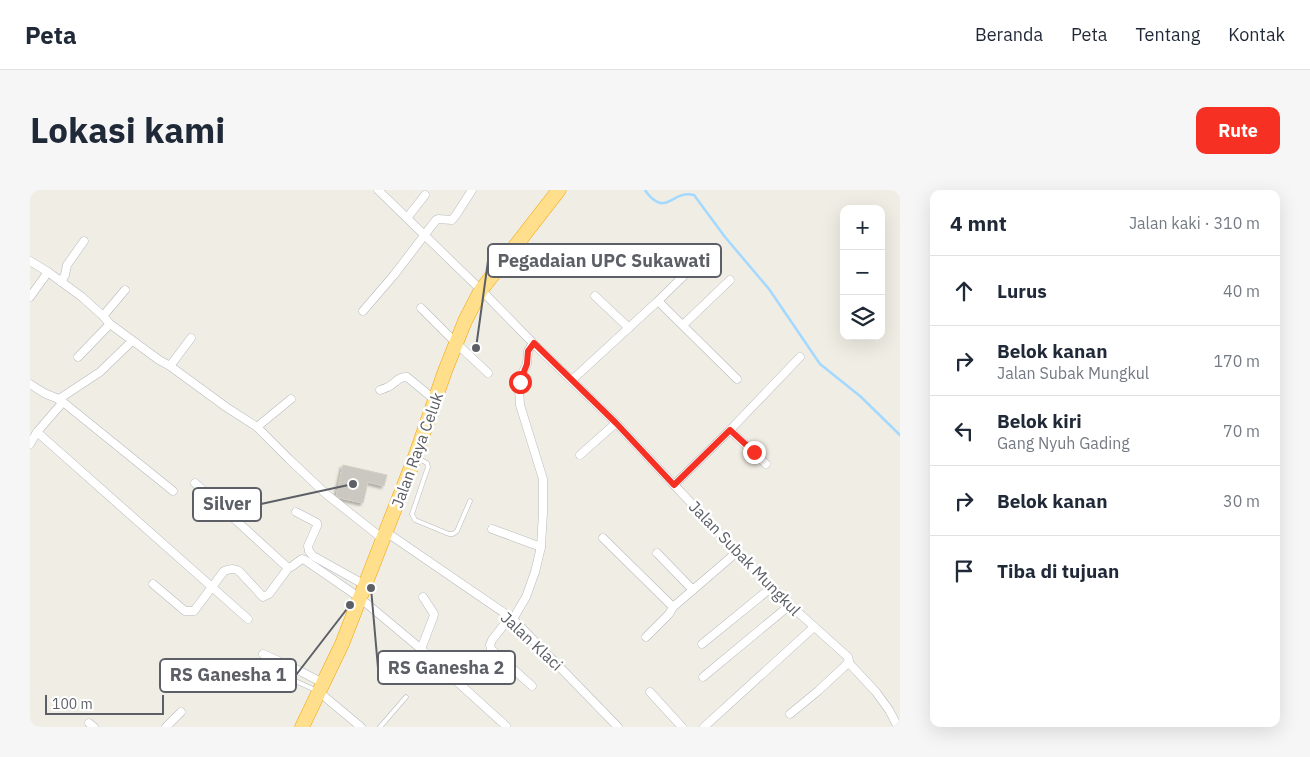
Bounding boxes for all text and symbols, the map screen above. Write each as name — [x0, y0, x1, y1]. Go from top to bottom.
text: Peta — [25, 19, 77, 51]
text: Beranda — [975, 23, 1043, 46]
text: Peta — [1071, 23, 1107, 46]
text: Tentang — [1135, 23, 1200, 46]
text: Kontak — [1228, 23, 1285, 46]
text: Lokasi kami — [30, 107, 225, 153]
button: Rute — [1196, 107, 1280, 154]
map controls — [840, 205, 885, 340]
button: + — [840, 205, 885, 250]
text: 4 mnt — [950, 209, 1007, 237]
text: Jalan kaki · 310 m — [1129, 213, 1260, 233]
callout: Pegadaian UPC Sukawati — [488, 244, 721, 277]
text: Pegadaian UPC Sukawati — [497, 249, 711, 272]
button: − — [840, 250, 885, 295]
icon: ahead — [950, 277, 978, 305]
text: Lurus — [997, 279, 1047, 303]
text: 40 m — [1223, 281, 1260, 301]
button: layers — [840, 295, 885, 340]
text: Belok kanan — [997, 339, 1108, 363]
icon: right — [950, 347, 978, 375]
text: 170 m — [1213, 351, 1260, 371]
text: Jalan Subak Mungkul — [997, 363, 1149, 383]
route start — [509, 371, 532, 394]
street label: Jalan Raya Celuk — [387, 389, 447, 511]
text: Belok kiri — [997, 409, 1082, 433]
icon: left — [950, 417, 978, 445]
text: 70 m — [1223, 421, 1260, 441]
text: Gang Nyuh Gading — [997, 433, 1130, 453]
route end — [743, 441, 766, 464]
icon: right — [950, 487, 978, 515]
callout: Silver — [193, 488, 261, 521]
text: Belok kanan — [997, 489, 1108, 513]
text: 30 m — [1223, 491, 1260, 511]
text: Silver — [203, 492, 251, 515]
street label: Jalan Subak Mungkul — [685, 496, 805, 620]
icon: arrive — [950, 557, 978, 585]
text: Tiba di tujuan — [997, 559, 1119, 583]
street label: Jalan Klaci — [497, 607, 567, 675]
callout: RS Ganesha 2 — [378, 651, 515, 684]
text: RS Ganesha 2 — [388, 656, 504, 679]
callout: RS Ganesha 1 — [160, 659, 296, 692]
text: RS Ganesha 1 — [170, 663, 287, 686]
scale bar — [45, 692, 164, 715]
text: 100 m — [52, 695, 93, 713]

